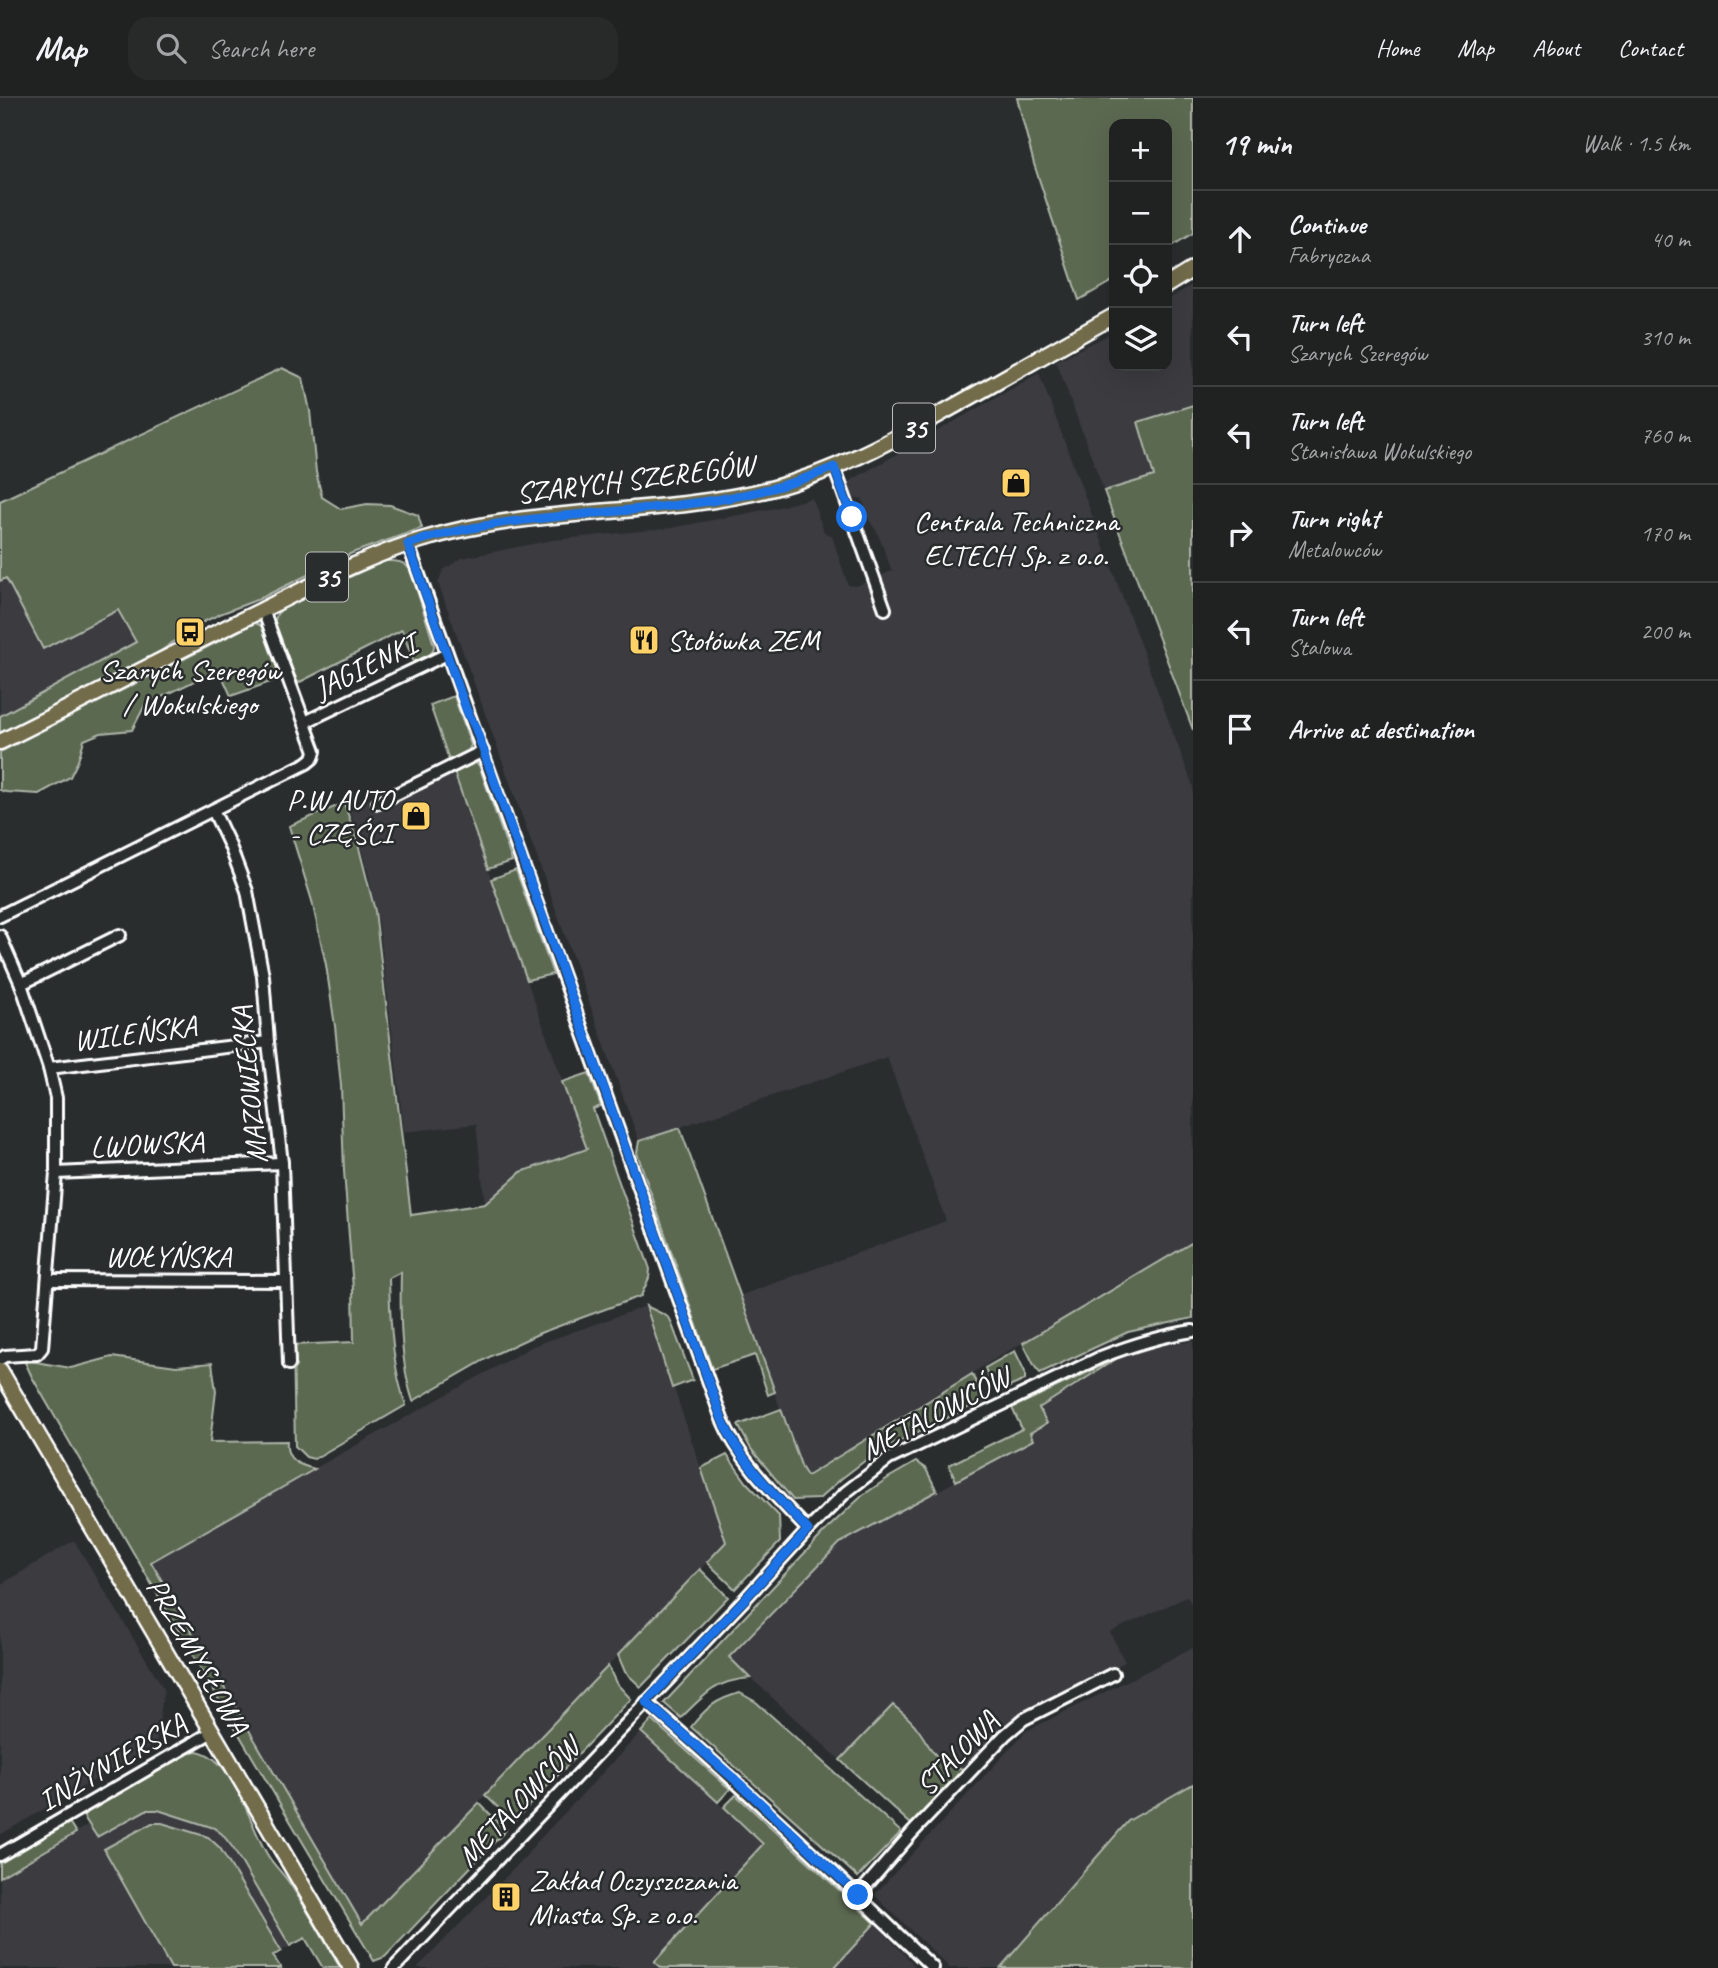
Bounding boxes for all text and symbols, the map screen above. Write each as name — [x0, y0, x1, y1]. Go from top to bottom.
search box — [128, 17, 618, 80]
text: Map — [35, 27, 86, 69]
icon: search — [152, 29, 190, 67]
text: Search here — [208, 32, 314, 65]
text: Home — [1376, 33, 1419, 63]
text: Map — [1457, 33, 1494, 63]
text: About — [1532, 33, 1580, 63]
text: Contact — [1618, 33, 1683, 63]
map controls — [1109, 119, 1172, 371]
button: + — [1109, 119, 1172, 182]
text: 19 min — [1221, 125, 1292, 163]
text: Walk · 1.5 km — [1582, 129, 1690, 158]
button: − — [1109, 182, 1172, 245]
text: Continue — [1288, 208, 1366, 241]
icon: ahead — [1221, 220, 1259, 258]
text: 40 m — [1651, 225, 1690, 254]
text: Fabryczna — [1288, 241, 1370, 270]
button: locate — [1109, 245, 1172, 308]
text: Turn left — [1288, 306, 1363, 339]
button: layers — [1109, 308, 1172, 371]
icon: left — [1221, 318, 1259, 356]
text: 310 m — [1641, 323, 1690, 352]
text: Szarych Szeregów — [1288, 339, 1427, 368]
road number: 35 — [893, 404, 935, 452]
text: Turn left — [1288, 404, 1363, 437]
icon: left — [1221, 416, 1259, 454]
text: 760 m — [1641, 421, 1690, 450]
text: Stanisława Wokulskiego — [1288, 437, 1471, 466]
street label: SZARYCH SZEREGÓW — [514, 445, 761, 512]
shop icon: Centrala Techniczna ELTECH Sp. z o.o. — [999, 466, 1033, 500]
route start — [836, 501, 867, 532]
place label: Centrala Techniczna ELTECH Sp. z o.o. — [914, 502, 1121, 574]
text: Turn right — [1288, 502, 1379, 535]
icon: right — [1221, 514, 1259, 552]
text: 170 m — [1641, 519, 1690, 548]
text: Metalowców — [1288, 535, 1381, 564]
road number: 35 — [306, 552, 348, 602]
text: Turn left — [1288, 600, 1363, 633]
icon: left — [1221, 612, 1259, 650]
bus stop icon: Szarych Szeregów / Wokulskiego — [173, 615, 207, 649]
text: 200 m — [1641, 617, 1690, 646]
place label: Stołówka ZEM — [667, 621, 822, 659]
street label: JAGIENKI — [305, 622, 429, 708]
restaurant icon: Stołówka ZEM — [627, 623, 661, 657]
text: Stalowa — [1288, 633, 1351, 662]
place label: Szarych Szeregów / Wokulskiego — [99, 651, 283, 723]
icon: arrive — [1221, 710, 1259, 748]
text: Arrive at destination — [1288, 713, 1474, 746]
place label: P.W AUTO - CZĘŚCI — [287, 780, 400, 852]
shop icon: P.W AUTO - CZĘŚCI — [399, 799, 433, 833]
street label: MAZOWIECKA — [222, 1004, 276, 1165]
street label: WILEŃSKA — [71, 1006, 200, 1059]
street label: LWOWSKA — [89, 1122, 206, 1166]
street label: WOŁYŃSKA — [105, 1237, 233, 1275]
street label: METALOWCÓW — [854, 1355, 1021, 1468]
street label: PRZEMYSŁOWA — [138, 1571, 259, 1742]
street label: STALOWA — [907, 1702, 1007, 1804]
street label: INŻYNIERSKA — [31, 1704, 194, 1820]
street label: METALOWCÓW — [448, 1725, 591, 1875]
place label: Zakład Oczyszczania Miasta Sp. z o.o. — [529, 1861, 739, 1933]
route end — [842, 1879, 873, 1910]
building icon: Zakład Oczyszczania Miasta Sp. z o.o. — [489, 1880, 523, 1914]

